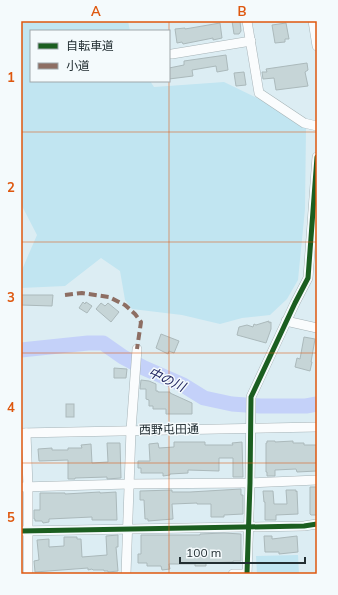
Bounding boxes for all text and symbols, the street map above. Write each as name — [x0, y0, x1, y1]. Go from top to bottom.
text: A — [91, 3, 101, 19]
text: B — [238, 3, 247, 19]
legend — [30, 30, 170, 82]
text: 自転車道 — [66, 38, 114, 53]
text: 小道 — [66, 58, 90, 73]
text: 1 — [7, 69, 15, 85]
text: 2 — [7, 179, 15, 195]
text: 3 — [7, 289, 15, 305]
water label: 中の川 — [146, 364, 190, 395]
text: 4 — [7, 399, 15, 415]
street label: 西野屯田通 — [139, 421, 199, 437]
text: 5 — [7, 509, 15, 525]
scale bar — [180, 539, 305, 565]
text: 100 m — [186, 545, 221, 560]

